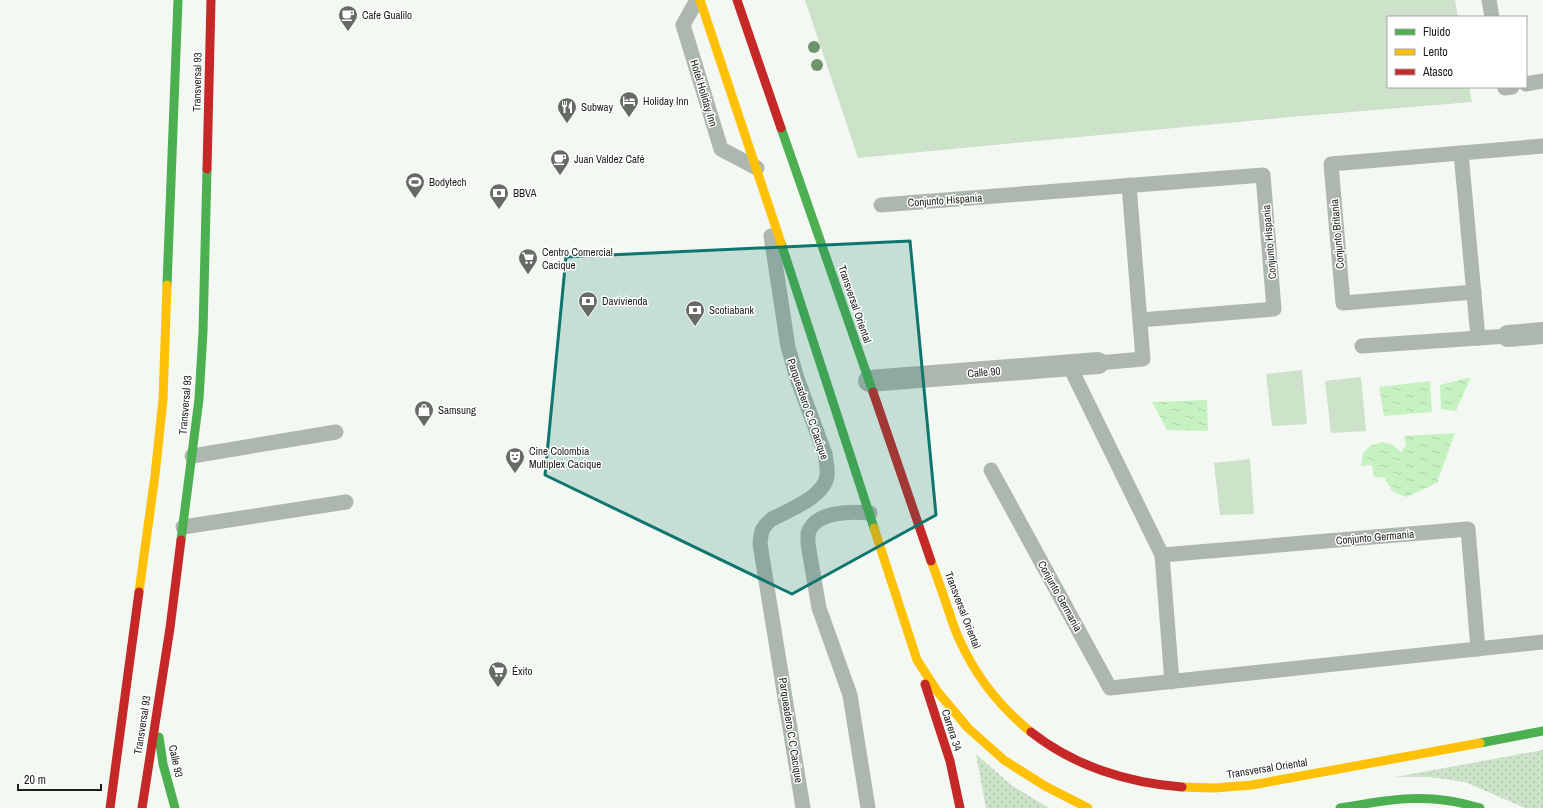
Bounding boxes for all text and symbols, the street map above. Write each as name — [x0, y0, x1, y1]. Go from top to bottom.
cafe icon: Cafe Gualilo — [337, 4, 359, 32]
place label: Cafe Gualilo — [362, 8, 412, 22]
legend — [1387, 16, 1527, 88]
text: Fluido — [1423, 24, 1450, 40]
text: Lento — [1423, 44, 1448, 60]
street label: Transversal 93 — [189, 52, 205, 112]
street label: Hotel Holiday Inn — [687, 58, 721, 128]
text: Atasco — [1422, 64, 1453, 80]
hotel icon: Holiday Inn — [618, 90, 640, 118]
place label: Holiday Inn — [643, 94, 689, 108]
restaurant icon: Subway — [556, 96, 578, 124]
place label: Subway — [581, 100, 614, 114]
cafe icon: Juan Valdez Café — [549, 148, 571, 176]
place label: Juan Valdez Café — [574, 152, 645, 166]
sports icon: Bodytech — [404, 171, 426, 199]
place label: Bodytech — [429, 175, 467, 189]
bank icon: BBVA — [488, 182, 510, 210]
place label: BBVA — [513, 186, 537, 200]
street label: Conjunto Hispania — [907, 190, 983, 210]
street label: Conjunto Britania — [1327, 198, 1347, 270]
street label: Conjunto Hispania — [1259, 204, 1279, 280]
place label: Centro Comercial Cacique — [542, 245, 613, 272]
supermarket icon: Centro Comercial Cacique — [517, 247, 539, 275]
street label: Transversal Oriental — [835, 263, 875, 345]
bank icon: Davivienda — [577, 290, 599, 318]
place label: Davivienda — [602, 294, 648, 308]
bank icon: Scotiabank — [684, 299, 706, 327]
place label: Scotiabank — [709, 303, 755, 317]
street label: Parqueadero C.C Cacique — [784, 356, 832, 462]
street label: Calle 90 — [967, 364, 1001, 380]
street label: Transversal 93 — [175, 375, 195, 435]
shop icon: Samsung — [413, 399, 435, 427]
place label: Samsung — [438, 403, 476, 417]
place label: Cine Colombia Multiplex Cacique — [529, 444, 601, 471]
theatre icon: Cine Colombia Multiplex Cacique — [504, 446, 526, 474]
street label: Conjunto Germania — [1335, 527, 1415, 547]
street label: Conjunto Germania — [1035, 558, 1085, 634]
street label: Transversal Oriental — [942, 569, 984, 651]
supermarket icon: Éxito — [487, 660, 509, 688]
place label: Éxito — [512, 664, 533, 678]
street label: Parqueadero C.C Cacique — [776, 676, 806, 784]
street label: Transversal 93 — [130, 695, 154, 755]
street label: Carrera 34 — [939, 707, 965, 753]
street label: Calle 93 — [166, 743, 186, 779]
street label: Transversal Oriental — [1226, 755, 1308, 781]
scale bar — [18, 766, 101, 792]
text: 20 m — [24, 772, 46, 788]

